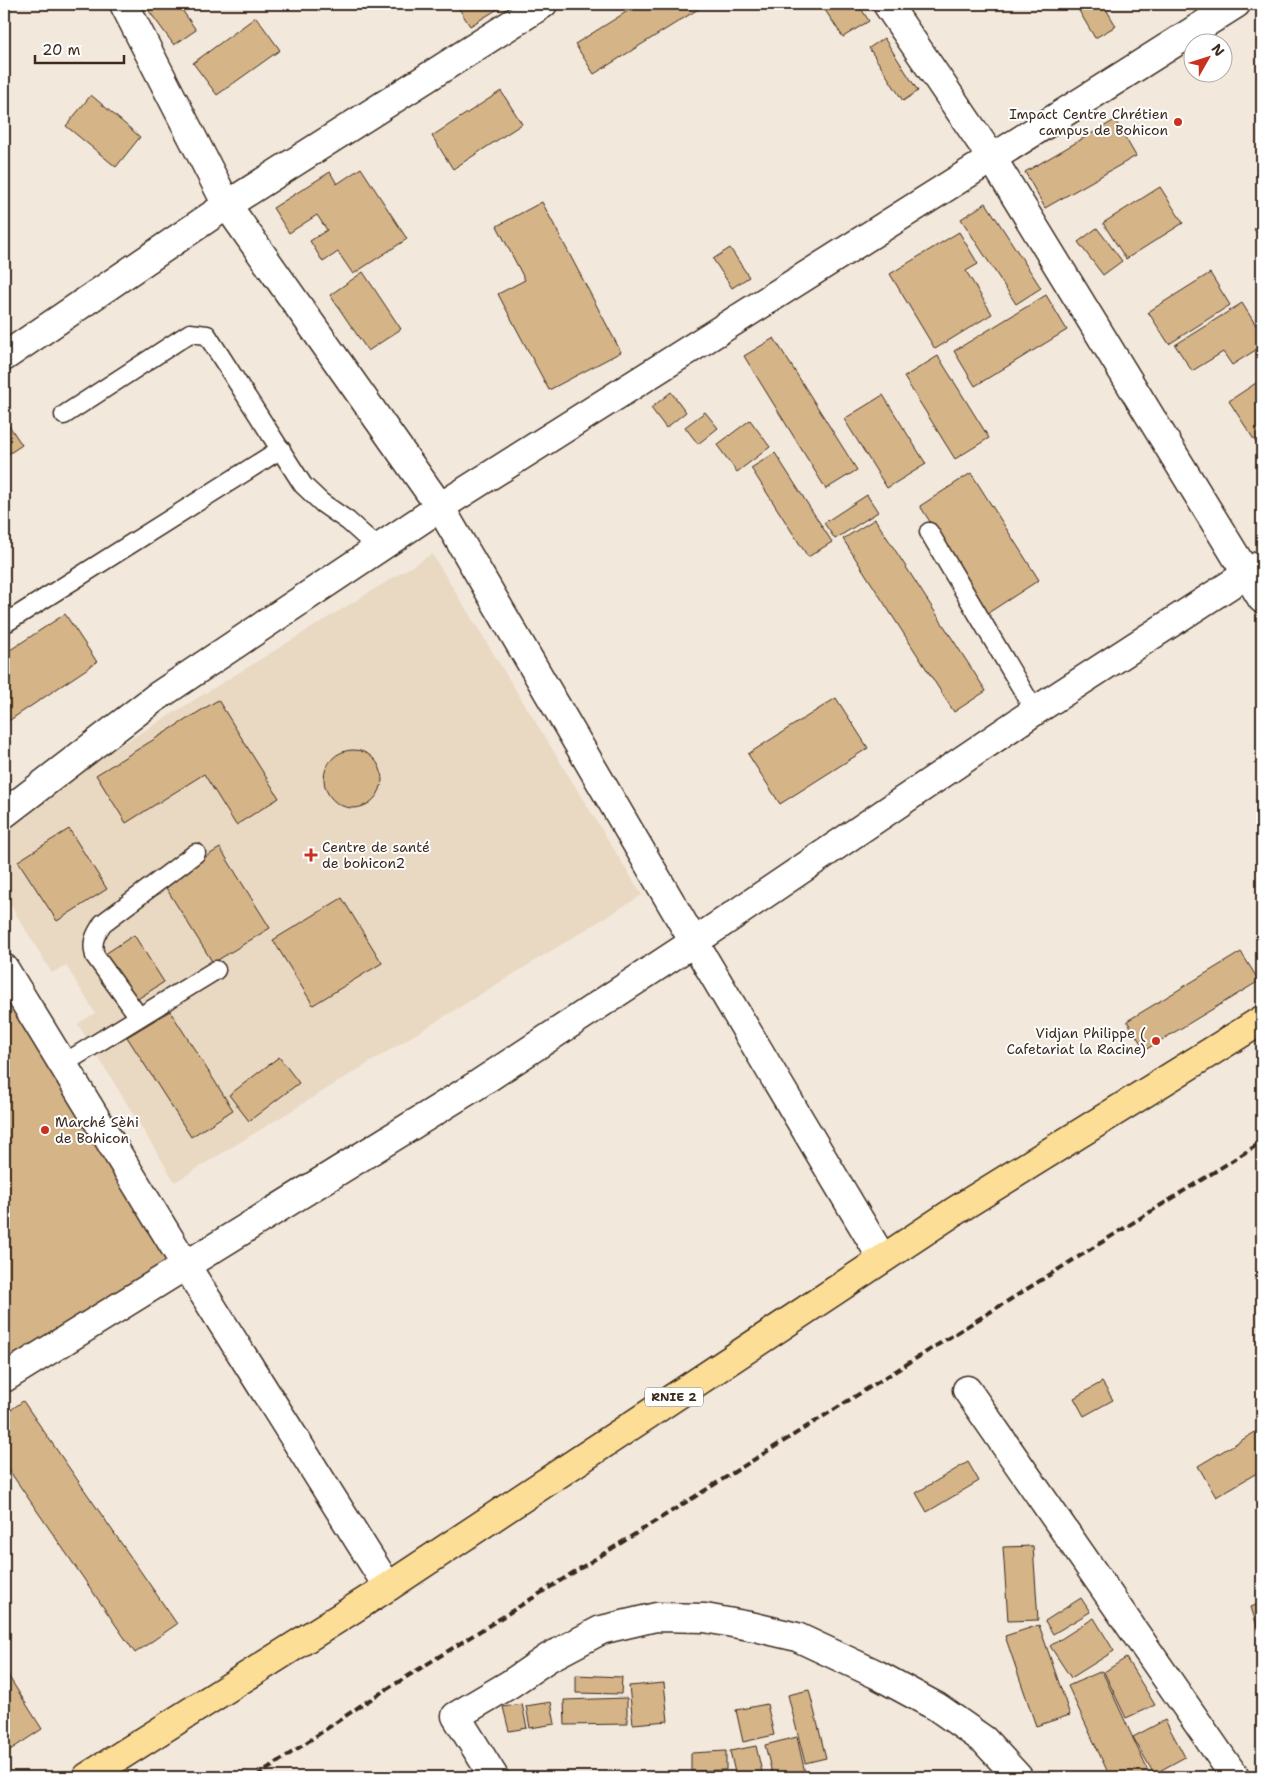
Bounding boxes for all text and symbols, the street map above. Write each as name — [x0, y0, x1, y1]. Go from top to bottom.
scale bar — [35, 32, 124, 64]
north arrow — [1184, 32, 1234, 82]
text: 20 m — [42, 40, 81, 60]
text: N — [1208, 40, 1229, 60]
place label: Impact Centre Chrétien campus de Bohicon — [1009, 105, 1168, 139]
marker: Impact Centre Chrétien campus de Bohicon — [1172, 116, 1184, 128]
place label: Centre de santé de bohicon2 — [322, 838, 430, 872]
marker: Centre de santé de bohicon2 — [304, 848, 318, 862]
place label: Vidjan Philippe ( Cafetariat la Racine) — [1006, 1024, 1146, 1058]
marker: Vidjan Philippe ( Cafetariat la Racine) — [1150, 1035, 1162, 1047]
place label: Marché Sèhi de Bohicon — [55, 1113, 139, 1147]
marker: Marché Sèhi de Bohicon — [39, 1124, 51, 1136]
road number: RNIE 2 — [645, 1388, 703, 1406]

